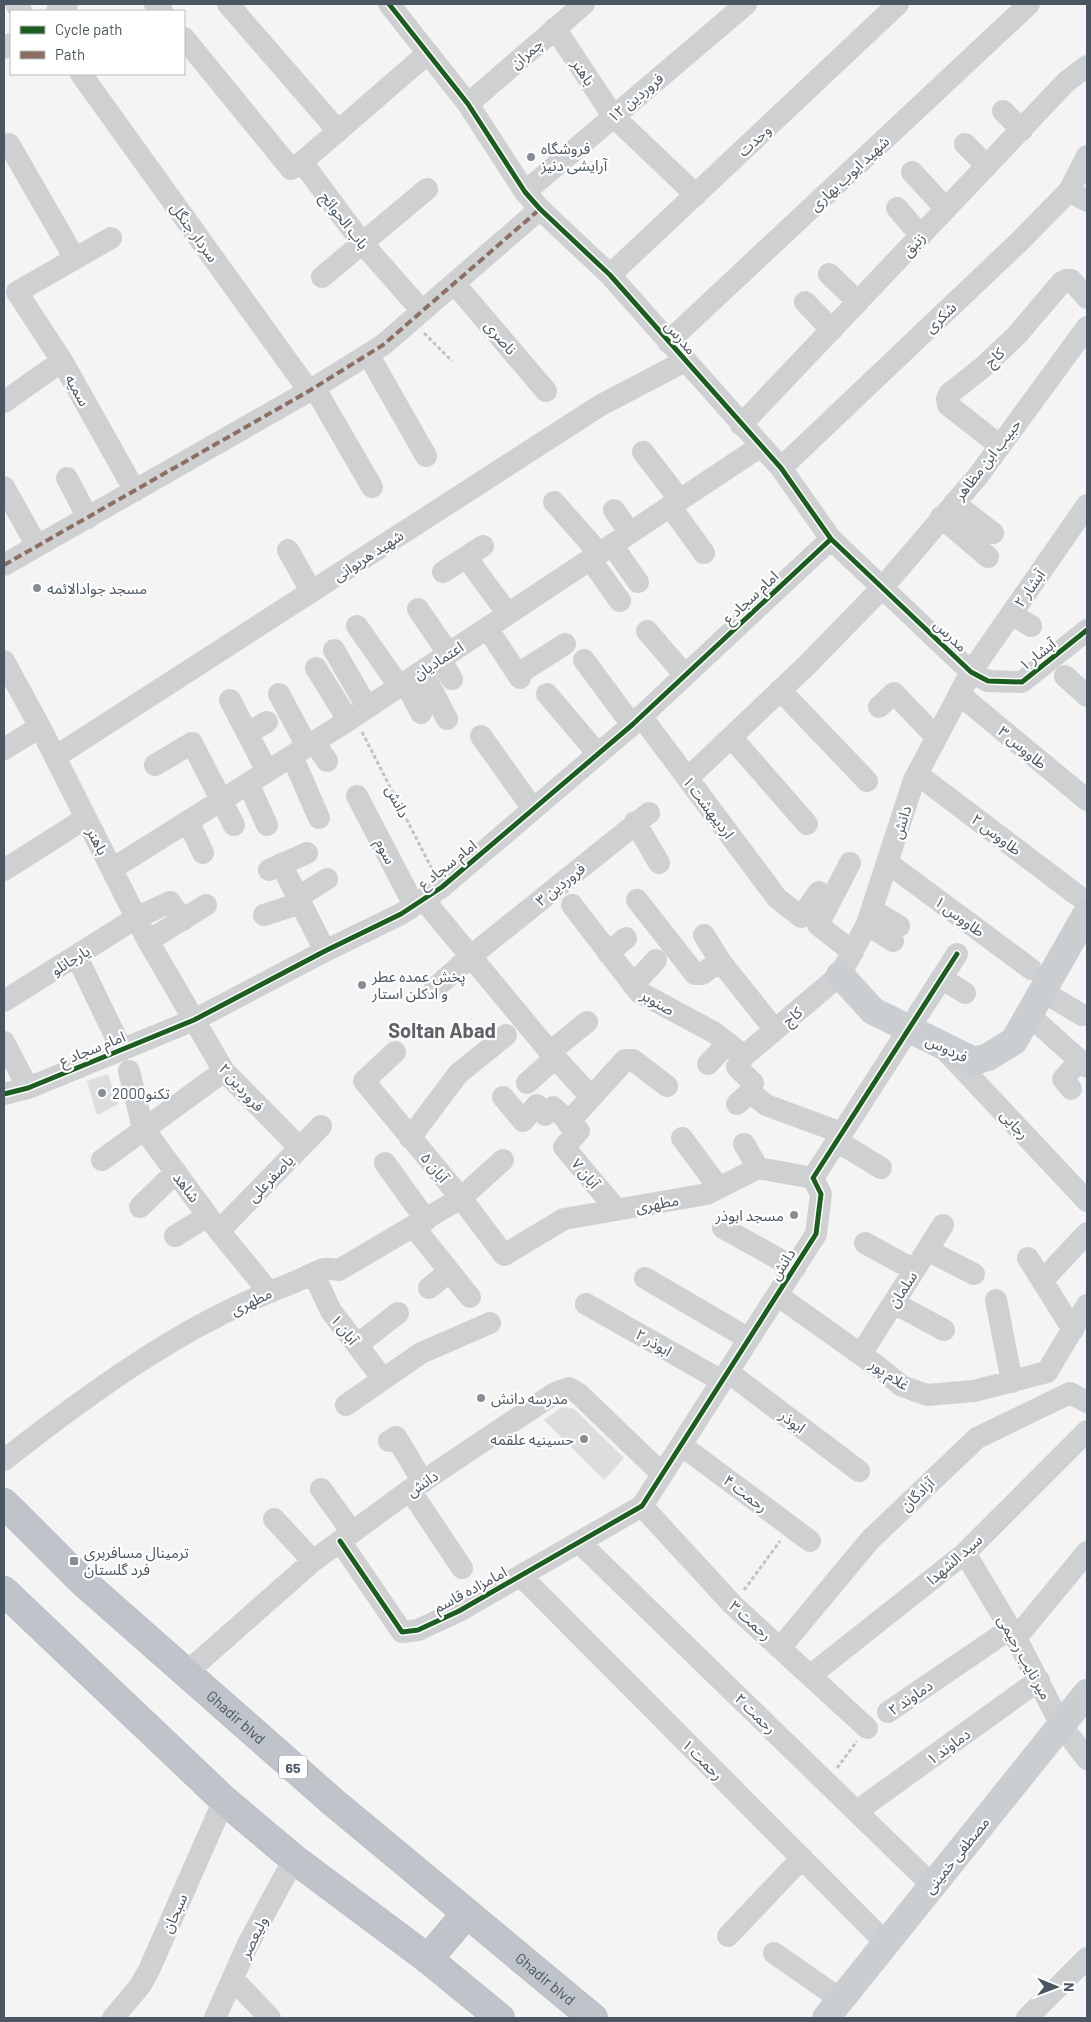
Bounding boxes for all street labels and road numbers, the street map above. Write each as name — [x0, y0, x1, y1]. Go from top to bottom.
street label: چمران — [506, 34, 547, 73]
street label: باهنر — [567, 54, 599, 89]
street label: ۱۲ فروردین — [603, 68, 667, 126]
street label: وحدت — [734, 120, 775, 160]
street label: شهید ایوب بهاری — [806, 132, 893, 215]
street label: باب الحوائج — [314, 188, 373, 255]
street label: سردار جنگل — [167, 199, 223, 266]
street label: زنبق — [897, 228, 930, 261]
street label: شکری — [921, 298, 960, 337]
street label: ناصری — [481, 316, 521, 358]
street label: مدرس — [661, 316, 701, 358]
street label: کاج — [980, 343, 1011, 373]
street label: سمیه — [62, 371, 94, 409]
street label: حبیب ابن مظاهر — [949, 415, 1025, 505]
street label: شهید هریوانی — [329, 525, 407, 585]
street label: آبشار ۲ — [1010, 565, 1050, 611]
street label: امام سجاد ع — [718, 567, 784, 630]
street label: مدرس — [930, 615, 971, 656]
street label: آبشار ۱ — [1015, 634, 1060, 675]
street label: اعتمادیان — [410, 637, 467, 684]
street label: طاووس ۳ — [994, 722, 1051, 773]
street label: اردیبهشت ۱ — [679, 772, 738, 842]
street label: دانش — [381, 782, 414, 821]
street label: دانش — [887, 803, 916, 841]
street label: طاووس ۲ — [968, 809, 1025, 859]
street label: باهنر — [82, 824, 112, 858]
street label: سوم — [369, 835, 400, 868]
street label: امام سجاد ع — [414, 836, 482, 896]
street label: فروردین ۳ — [532, 858, 589, 910]
street label: طاووس ۱ — [931, 892, 989, 941]
street label: یارجانلو — [47, 941, 93, 980]
street label: صنوبر — [637, 985, 678, 1020]
street label: کاج — [779, 1002, 809, 1032]
street label: امام سجاد ع — [56, 1027, 129, 1073]
street label: فردوس — [923, 1031, 971, 1067]
street label: فروردین ۲ — [215, 1059, 268, 1116]
street label: رجایی — [996, 1106, 1033, 1143]
street label: آبان ۵ — [416, 1148, 453, 1187]
street label: یاصفرعلی — [243, 1151, 298, 1206]
street label: آبان ۷ — [567, 1154, 604, 1193]
street label: شاهد — [170, 1169, 204, 1206]
street label: مطهری — [634, 1190, 680, 1217]
street label: دانش — [765, 1245, 800, 1284]
street label: سلمان — [884, 1267, 921, 1311]
street label: مطهری — [228, 1283, 275, 1320]
street label: آبان ۱ — [327, 1310, 363, 1349]
street label: ابوذر ۲ — [632, 1324, 675, 1360]
street label: غلام پور — [864, 1354, 914, 1396]
street label: ابوذر — [775, 1405, 809, 1437]
street label: دانش — [403, 1466, 442, 1501]
street label: رحمت ۴ — [720, 1471, 772, 1516]
street label: آزادگان — [896, 1473, 939, 1515]
street label: سید الشهدا — [923, 1530, 986, 1589]
street label: امامزاده قاسم — [430, 1562, 511, 1618]
street label: رحمت ۳ — [726, 1596, 776, 1644]
street label: میر نایب رحیمی — [994, 1612, 1056, 1703]
street label: دماوند ۲ — [884, 1676, 936, 1719]
street label: Ghadir blvd — [203, 1686, 269, 1748]
street label: رحمت ۲ — [731, 1689, 780, 1738]
street label: دماوند ۱ — [923, 1724, 974, 1769]
street label: رحمت ۱ — [678, 1735, 727, 1784]
road number: 65 — [279, 1755, 307, 1778]
street label: مصطفی خمینی — [920, 1813, 993, 1898]
street label: سبحان — [157, 1890, 192, 1936]
street label: ولیعصر — [235, 1913, 272, 1962]
street label: Ghadir blvd — [512, 1949, 579, 2009]

